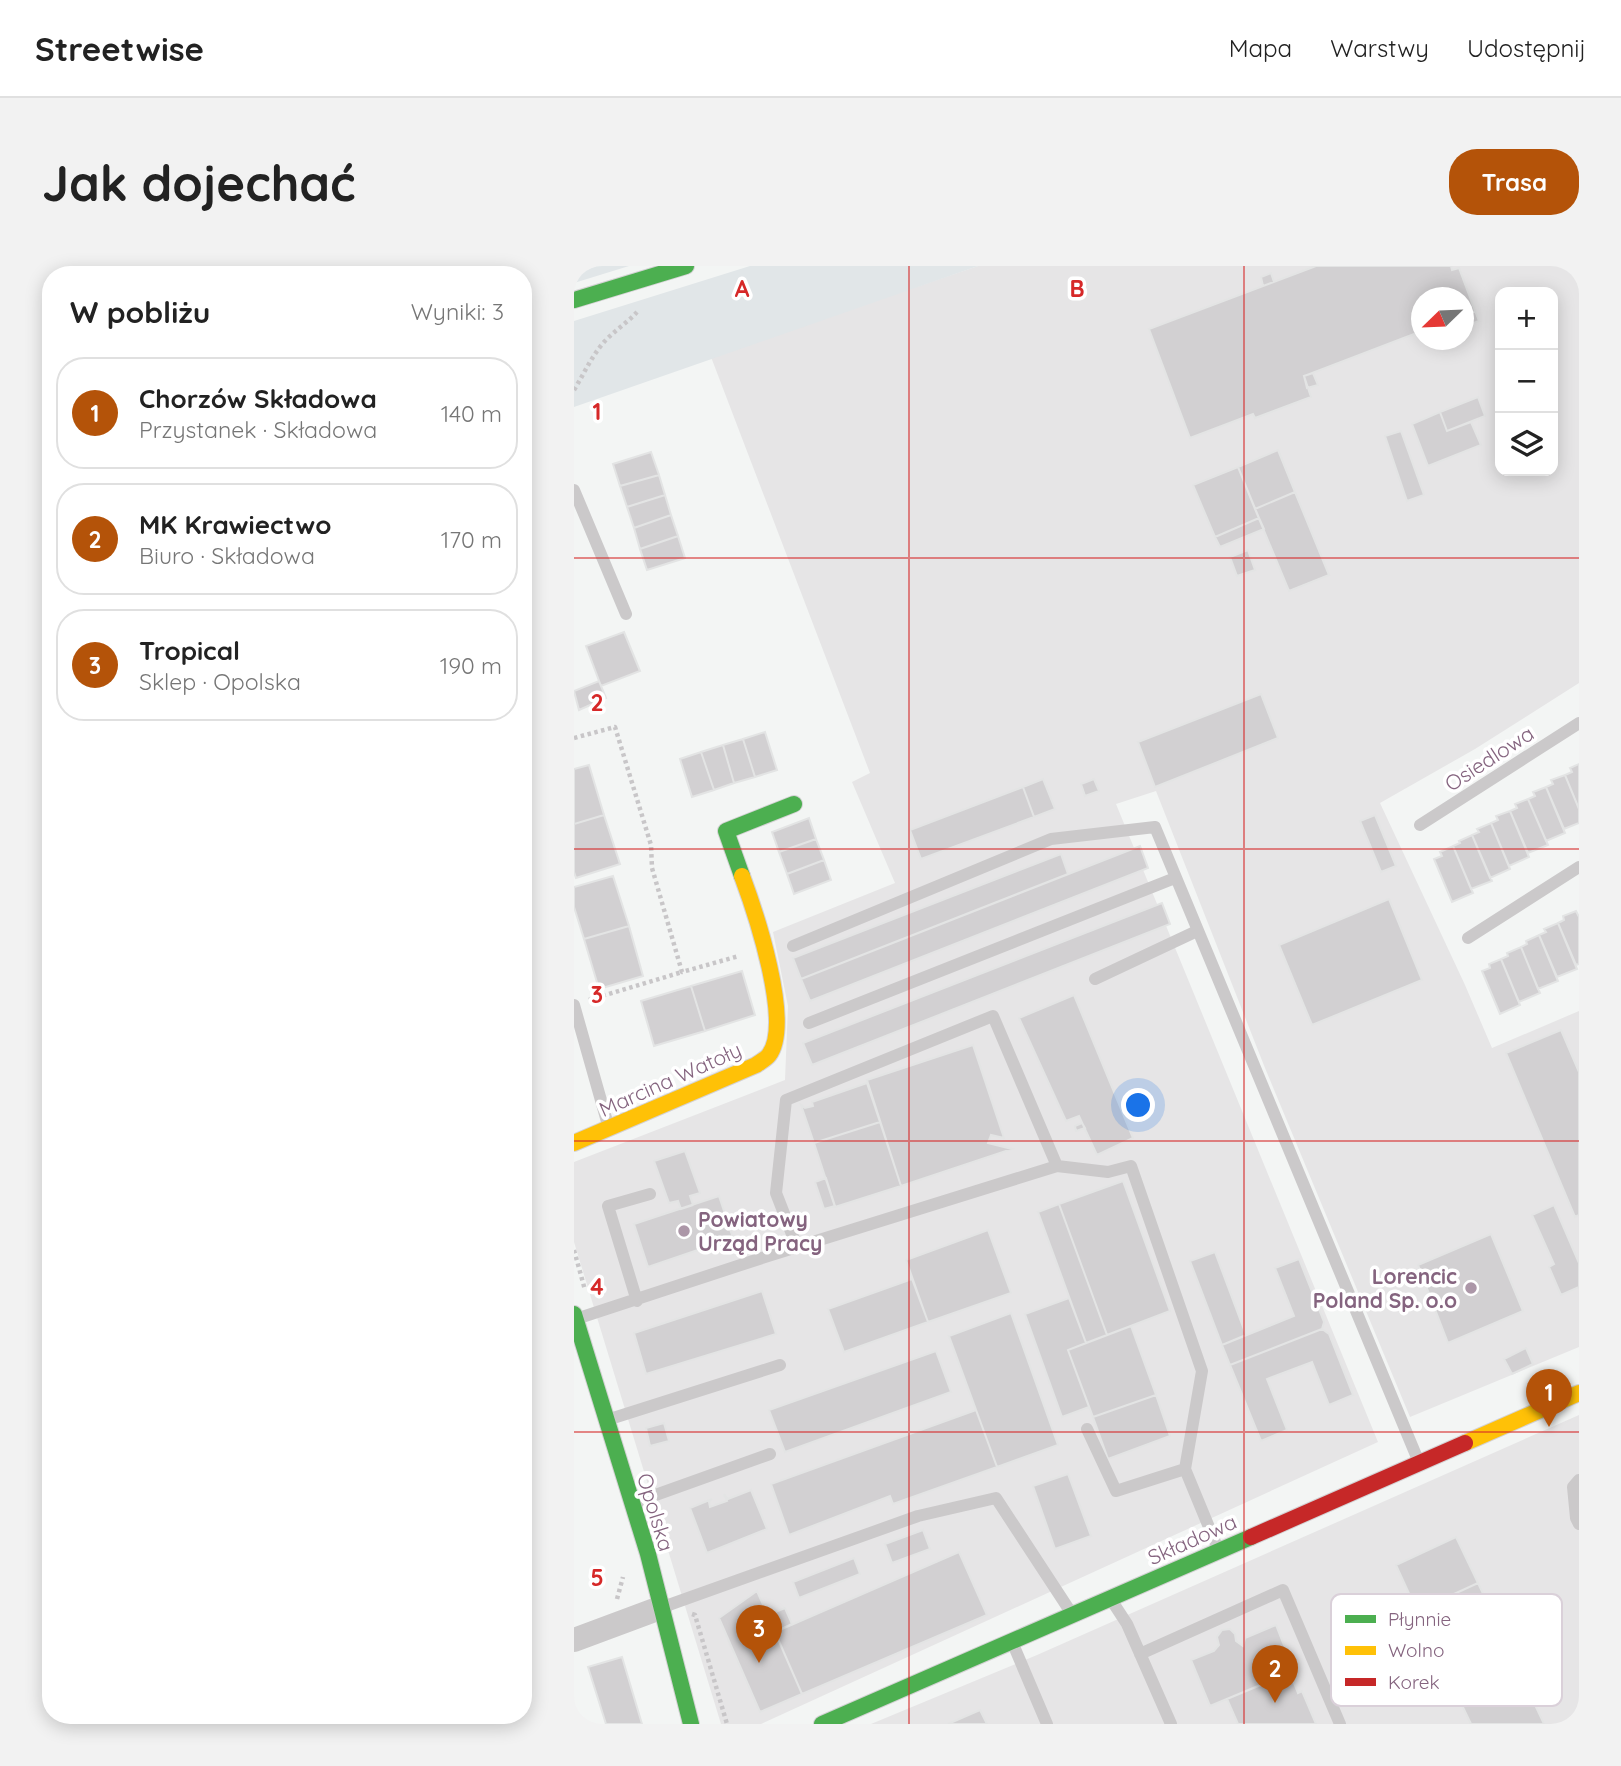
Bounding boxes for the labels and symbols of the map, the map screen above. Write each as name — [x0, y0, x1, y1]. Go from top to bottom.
text: A — [735, 274, 750, 303]
text: B — [1069, 274, 1085, 303]
north arrow — [1411, 287, 1474, 350]
text: 1 — [593, 397, 601, 426]
text: 2 — [590, 688, 604, 717]
street label: Osiedlowa — [1440, 720, 1538, 796]
text: 3 — [591, 980, 603, 1009]
street label: Marcina Watoły — [595, 1036, 745, 1122]
your location — [1121, 1088, 1155, 1122]
place label: Powiatowy Urząd Pracy — [698, 1206, 822, 1256]
marker: Powiatowy Urząd Pracy — [676, 1223, 692, 1239]
place label: Lorencic Poland Sp. o.o — [1313, 1263, 1457, 1313]
text: 4 — [590, 1272, 604, 1301]
marker: Lorencic Poland Sp. o.o — [1463, 1280, 1479, 1296]
pin: 1 — [1526, 1369, 1572, 1427]
street label: Opolska — [632, 1470, 680, 1554]
street label: Składowa — [1143, 1508, 1241, 1570]
text: 5 — [590, 1563, 604, 1592]
legend — [1331, 1594, 1562, 1706]
pin: 3 — [736, 1605, 782, 1663]
text: Płynnie — [1388, 1607, 1451, 1631]
text: Wolno — [1388, 1638, 1444, 1662]
pin: 2 — [1252, 1645, 1298, 1703]
text: Korek — [1388, 1670, 1440, 1694]

